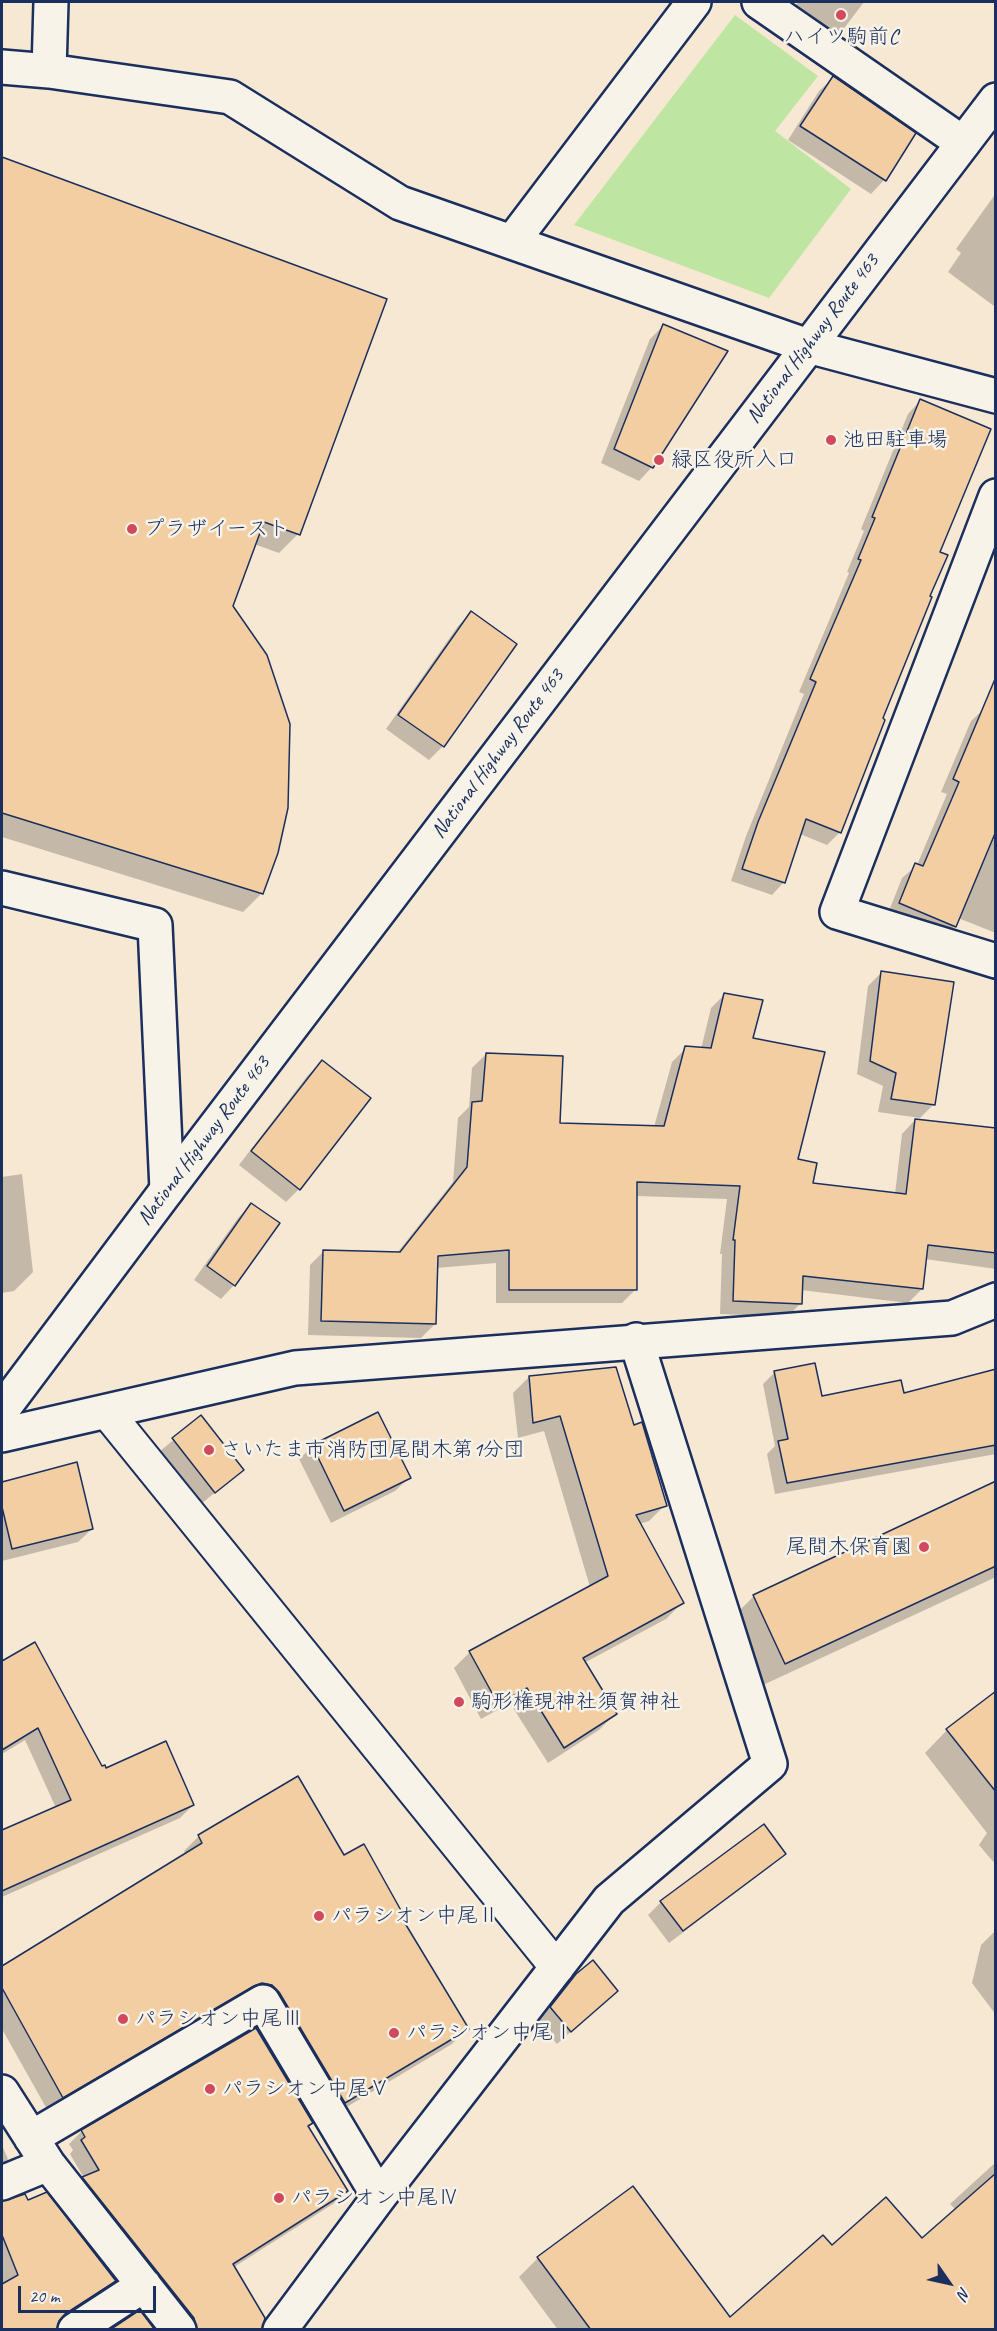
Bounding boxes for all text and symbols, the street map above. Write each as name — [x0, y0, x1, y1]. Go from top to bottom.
marker: ハイツ駒前C — [834, 8, 848, 22]
place label: ハイツ駒前C — [784, 24, 898, 50]
street label: National Highway Route 463 — [741, 249, 885, 429]
place label: 池田駐車場 — [843, 427, 948, 453]
marker: 池田駐車場 — [824, 433, 838, 447]
place label: 緑区役所入口 — [671, 447, 797, 473]
marker: 緑区役所入口 — [652, 453, 666, 467]
place label: プラザイースト — [144, 516, 289, 542]
marker: プラザイースト — [125, 522, 139, 536]
street label: National Highway Route 463 — [426, 664, 570, 844]
street label: National Highway Route 463 — [132, 1051, 276, 1231]
place label: さいたま市消防団尾間木第1分団 — [221, 1437, 524, 1463]
marker: さいたま市消防団尾間木第1分団 — [202, 1443, 216, 1457]
place label: 尾間木保育園 — [786, 1534, 912, 1560]
marker: 尾間木保育園 — [917, 1540, 931, 1554]
place label: 駒形権現神社須賀神社 — [471, 1689, 681, 1715]
marker: 駒形権現神社須賀神社 — [452, 1695, 466, 1709]
place label: パラシオン中尾Ⅱ — [331, 1903, 499, 1929]
marker: パラシオン中尾Ⅱ — [312, 1909, 326, 1923]
place label: パラシオン中尾Ⅲ — [135, 2006, 303, 2032]
marker: パラシオン中尾Ⅲ — [116, 2012, 130, 2026]
place label: パラシオン中尾Ⅰ — [406, 2020, 574, 2046]
marker: パラシオン中尾Ⅰ — [387, 2026, 401, 2040]
place label: パラシオン中尾Ⅴ — [222, 2076, 390, 2102]
marker: パラシオン中尾Ⅴ — [203, 2082, 217, 2096]
place label: パラシオン中尾Ⅳ — [291, 2185, 459, 2211]
marker: パラシオン中尾Ⅳ — [272, 2191, 286, 2205]
north arrow — [919, 2253, 979, 2313]
scale bar — [21, 2274, 159, 2312]
text: N — [953, 2283, 975, 2303]
text: 20 m — [29, 2285, 60, 2307]

